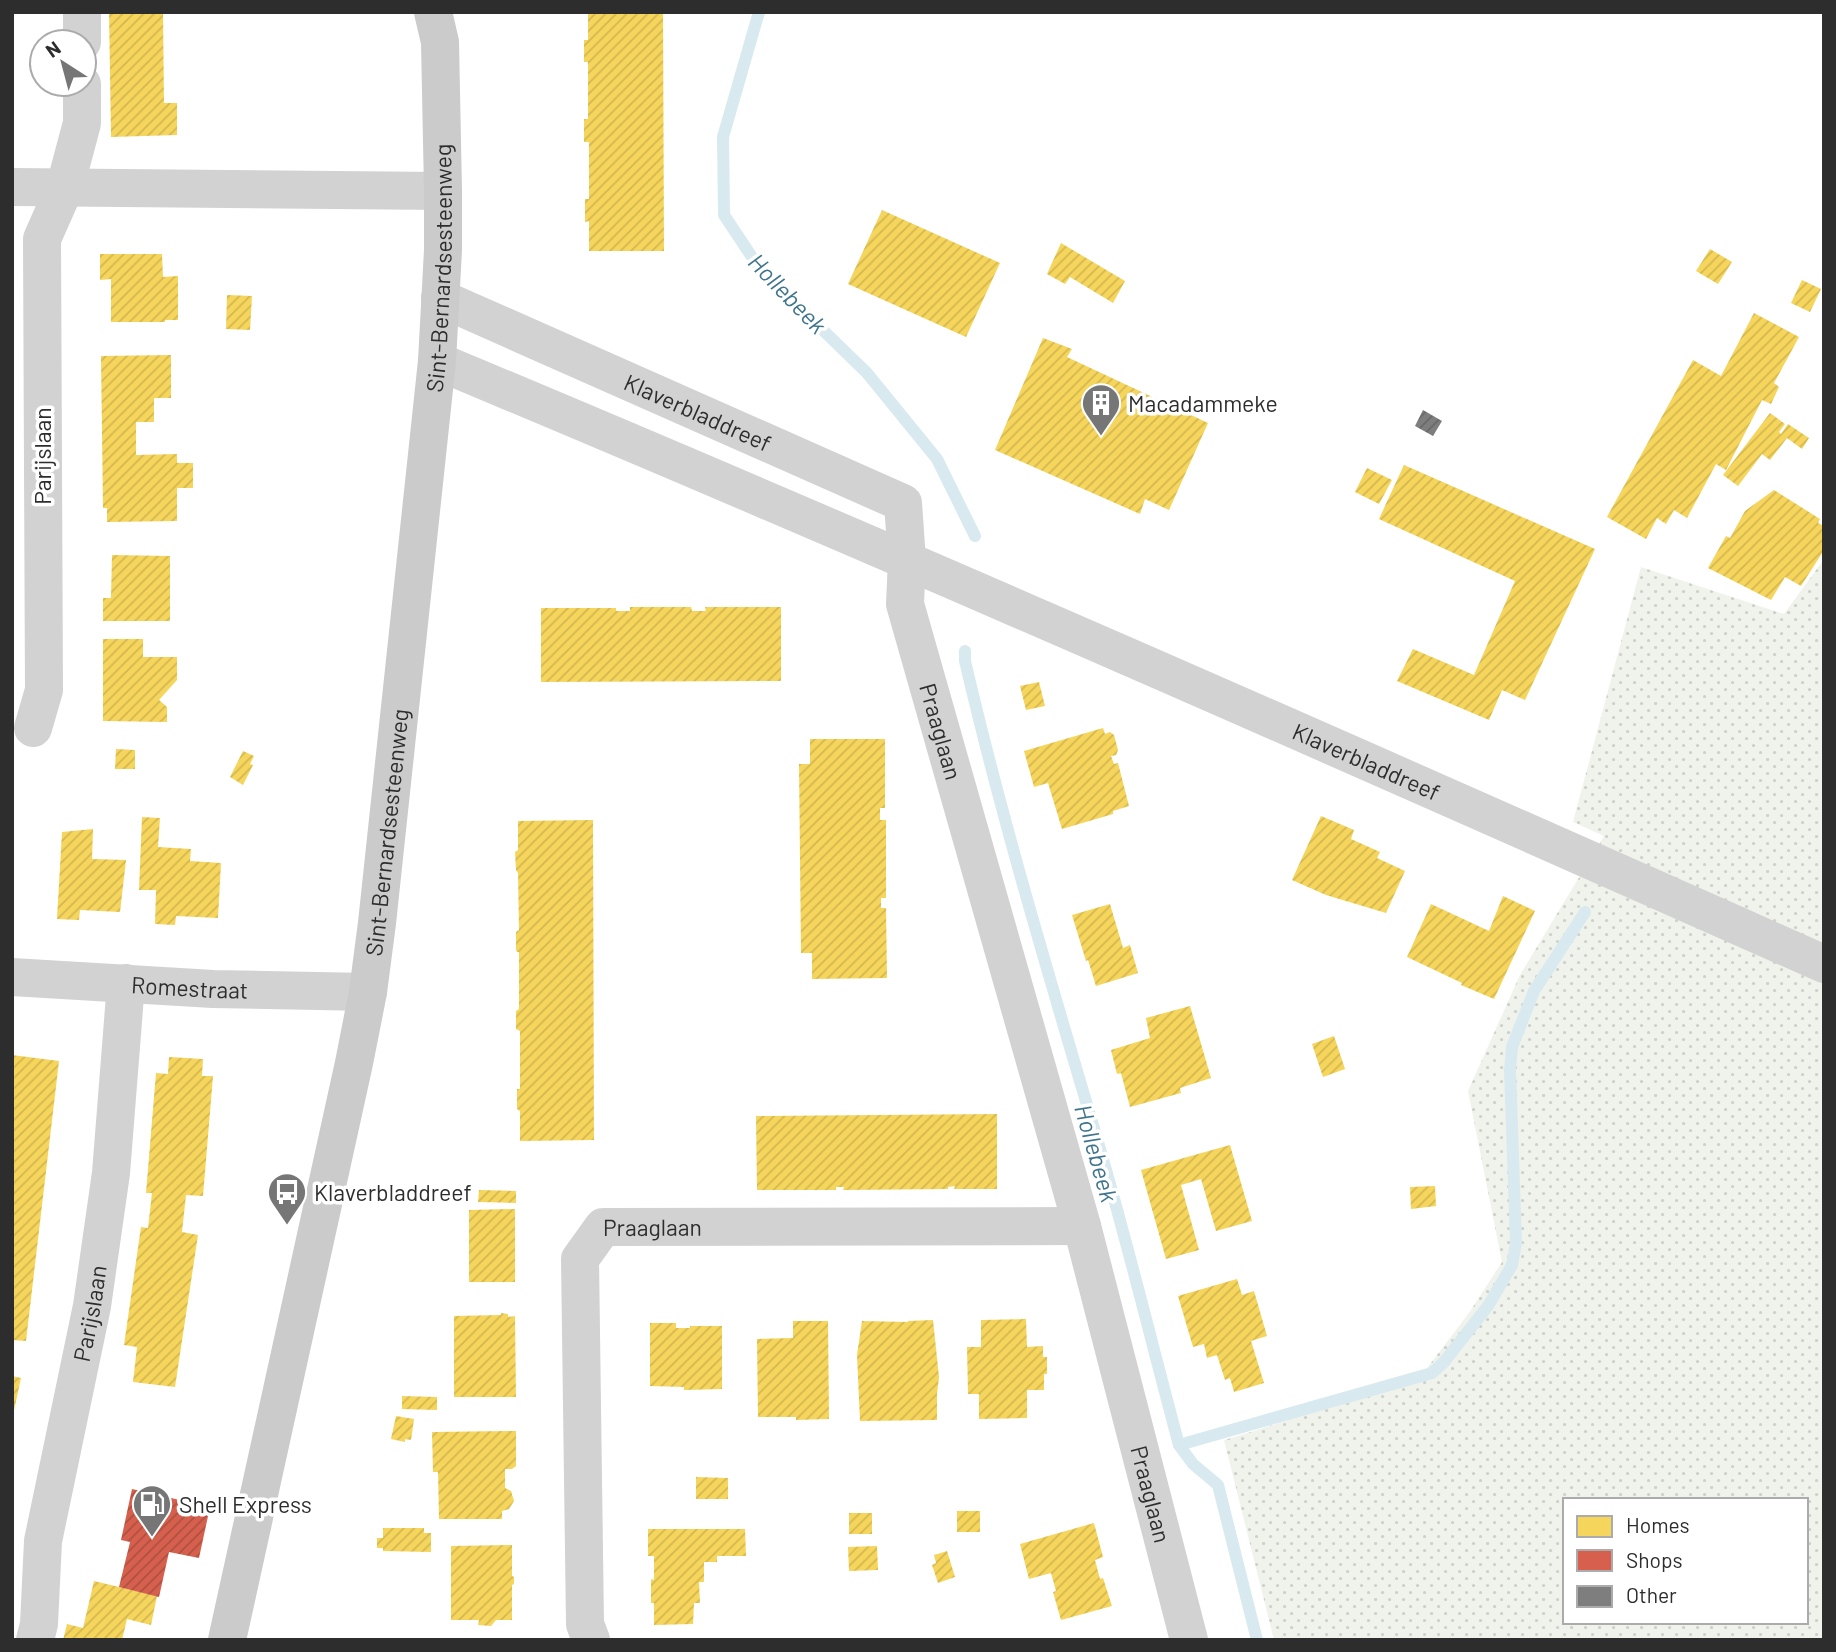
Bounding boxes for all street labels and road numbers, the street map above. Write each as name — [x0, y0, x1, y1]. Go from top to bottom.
street label: Sint-Bernardsesteenweg — [420, 144, 457, 394]
street label: Klaverbladdreef — [620, 367, 776, 457]
street label: Parijslaan — [28, 407, 56, 505]
street label: Praaglaan — [914, 680, 968, 783]
street label: Sint-Bernardsesteenweg — [359, 707, 414, 958]
street label: Klaverbladdreef — [1289, 717, 1444, 806]
street label: Romestraat — [130, 970, 248, 1004]
street label: Praaglaan — [603, 1213, 702, 1241]
street label: Parijslaan — [67, 1263, 112, 1364]
street label: Praaglaan — [1125, 1443, 1177, 1545]

